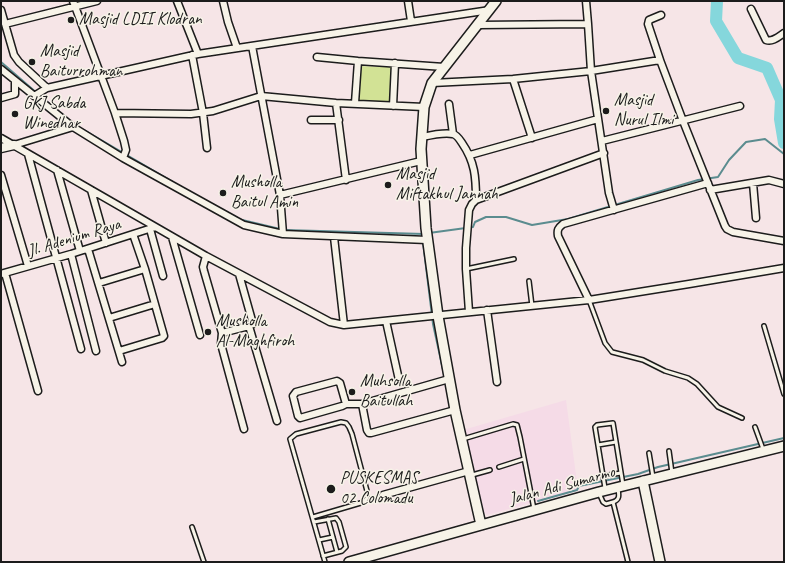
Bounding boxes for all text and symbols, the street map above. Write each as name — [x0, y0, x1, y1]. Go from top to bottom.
place label: Masjid LDII Klodran — [79, 10, 202, 30]
marker: Masjid LDII Klodran — [66, 15, 76, 25]
place label: Masjid Baiturrohman — [40, 42, 122, 82]
marker: Masjid Baiturrohman — [27, 57, 37, 67]
place label: Masjid Nurul Ilmi — [614, 91, 673, 131]
place label: GKJ Sabda Winedhar — [23, 94, 85, 134]
marker: Masjid Nurul Ilmi — [601, 106, 611, 116]
marker: GKJ Sabda Winedhar — [10, 109, 20, 119]
place label: Masjid Miftakhul Jannah — [396, 165, 498, 205]
place label: Musholla Baitul Amin — [231, 173, 298, 213]
marker: Masjid Miftakhul Jannah — [383, 180, 393, 190]
marker: Musholla Baitul Amin — [218, 188, 228, 198]
street label: Jl. Adenium Raya — [25, 214, 123, 262]
place label: Musholla Al-Maghfiroh — [216, 312, 294, 352]
marker: Musholla Al-Maghfiroh — [203, 327, 213, 337]
place label: Muhsolla Baitullah — [360, 372, 412, 412]
marker: Muhsolla Baitullah — [347, 387, 357, 397]
street label: Jalan Adi Sumarmo — [507, 462, 617, 510]
place label: PUSKESMAS 02 Colomadu — [340, 469, 418, 509]
marker: PUSKESMAS 02 Colomadu — [325, 483, 337, 495]

